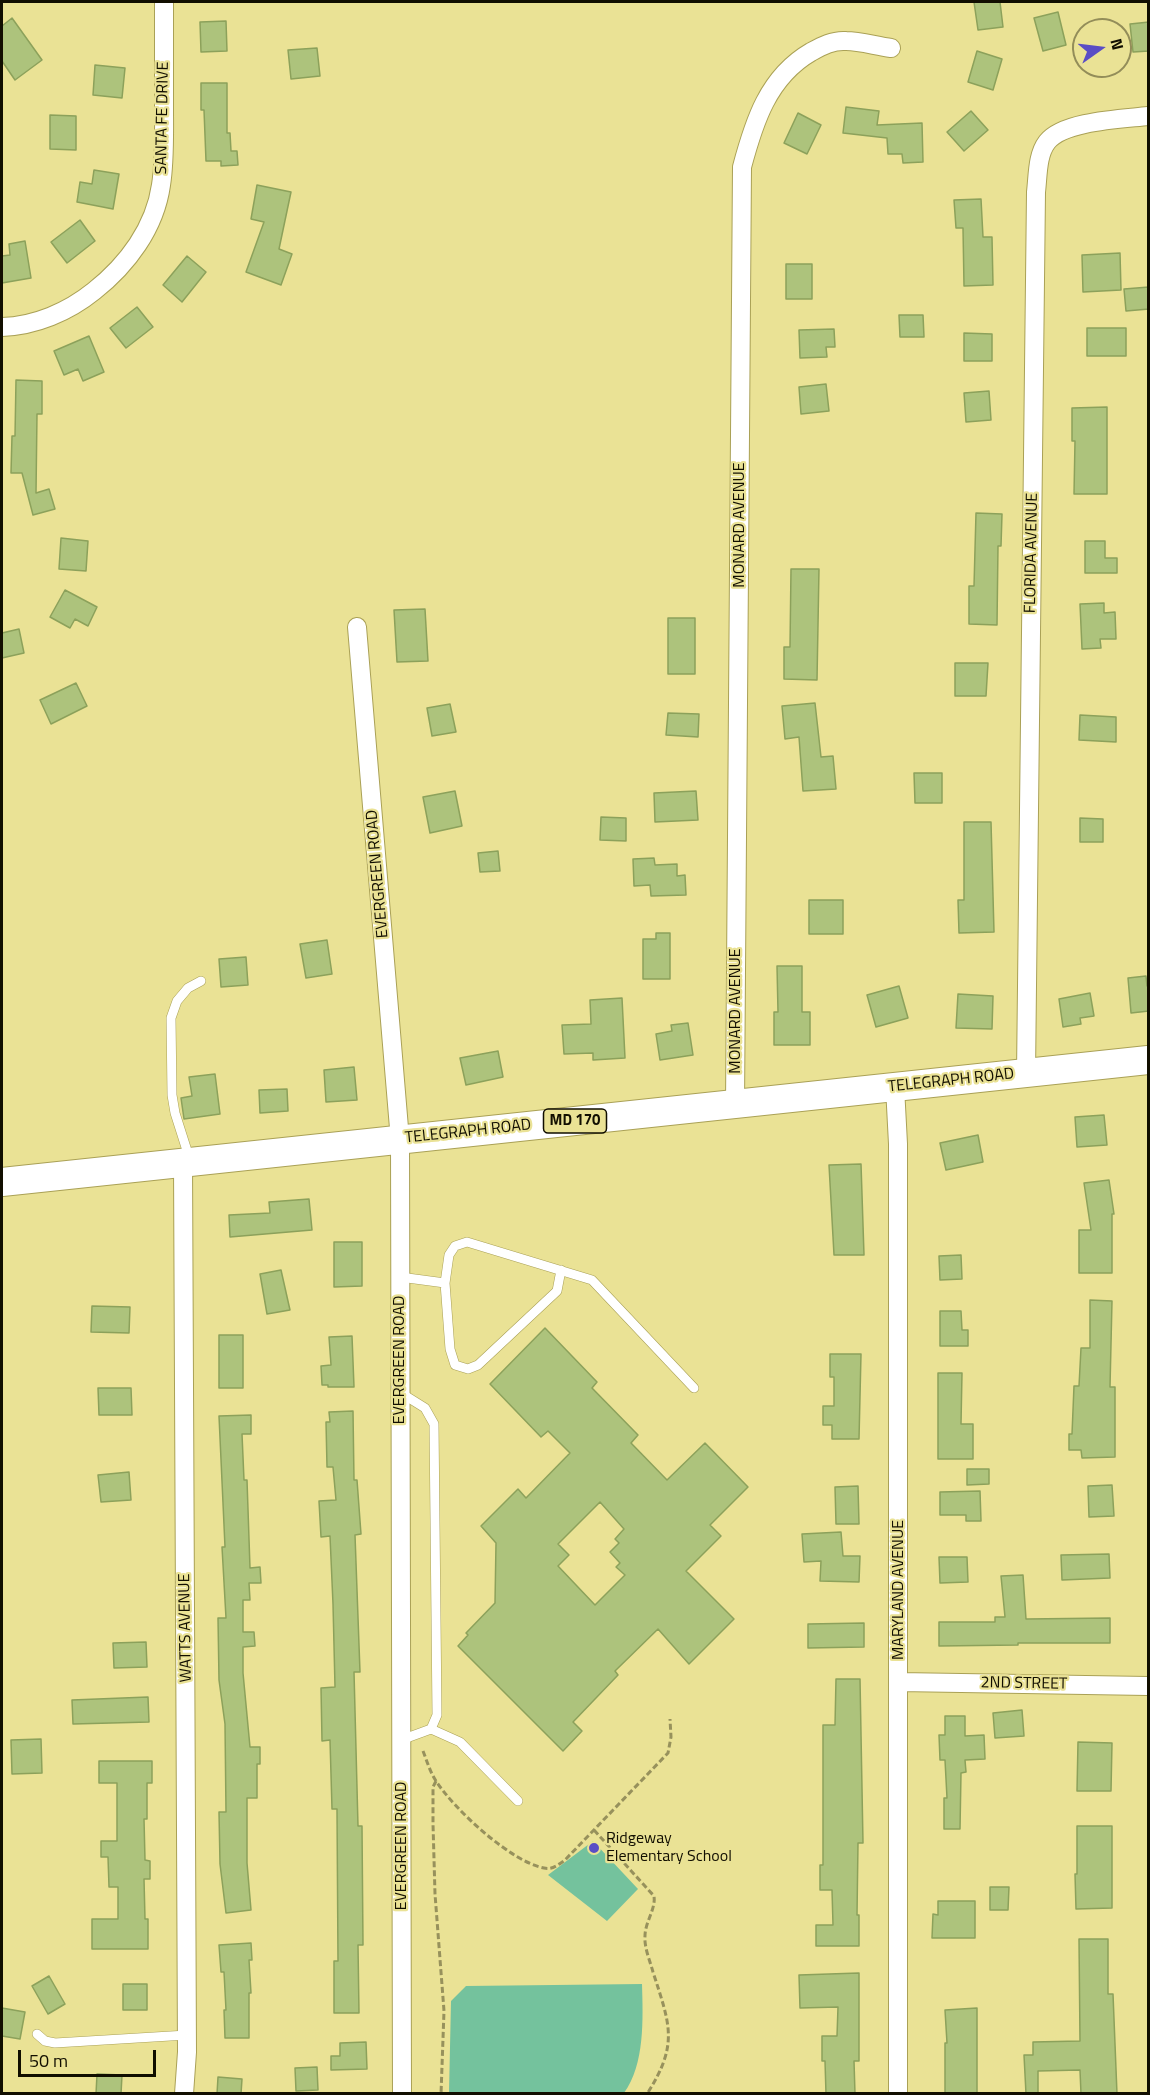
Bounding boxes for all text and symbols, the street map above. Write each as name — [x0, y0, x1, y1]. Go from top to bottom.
north arrow — [1072, 18, 1132, 78]
text: N — [1105, 36, 1131, 52]
street label: SANTA FE DRIVE — [152, 62, 174, 174]
street label: MONARD AVENUE — [730, 462, 750, 588]
street label: FLORIDA AVENUE — [1021, 493, 1043, 613]
street label: EVERGREEN ROAD — [363, 809, 393, 939]
street label: MONARD AVENUE — [726, 948, 746, 1074]
street label: TELEGRAPH ROAD — [887, 1065, 1015, 1097]
road number: MD 170 — [544, 1109, 606, 1133]
street label: TELEGRAPH ROAD — [404, 1116, 532, 1148]
street label: EVERGREEN ROAD — [390, 1296, 410, 1424]
street label: MARYLAND AVENUE — [889, 1520, 909, 1660]
street label: WATTS AVENUE — [175, 1573, 197, 1683]
street label: 2ND STREET — [981, 1674, 1067, 1694]
street label: EVERGREEN ROAD — [392, 1782, 412, 1910]
place label: Ridgeway Elementary School — [606, 1829, 732, 1867]
marker: Ridgeway Elementary School — [587, 1841, 601, 1855]
scale bar — [21, 2038, 159, 2076]
text: 50 m — [29, 2047, 68, 2074]

